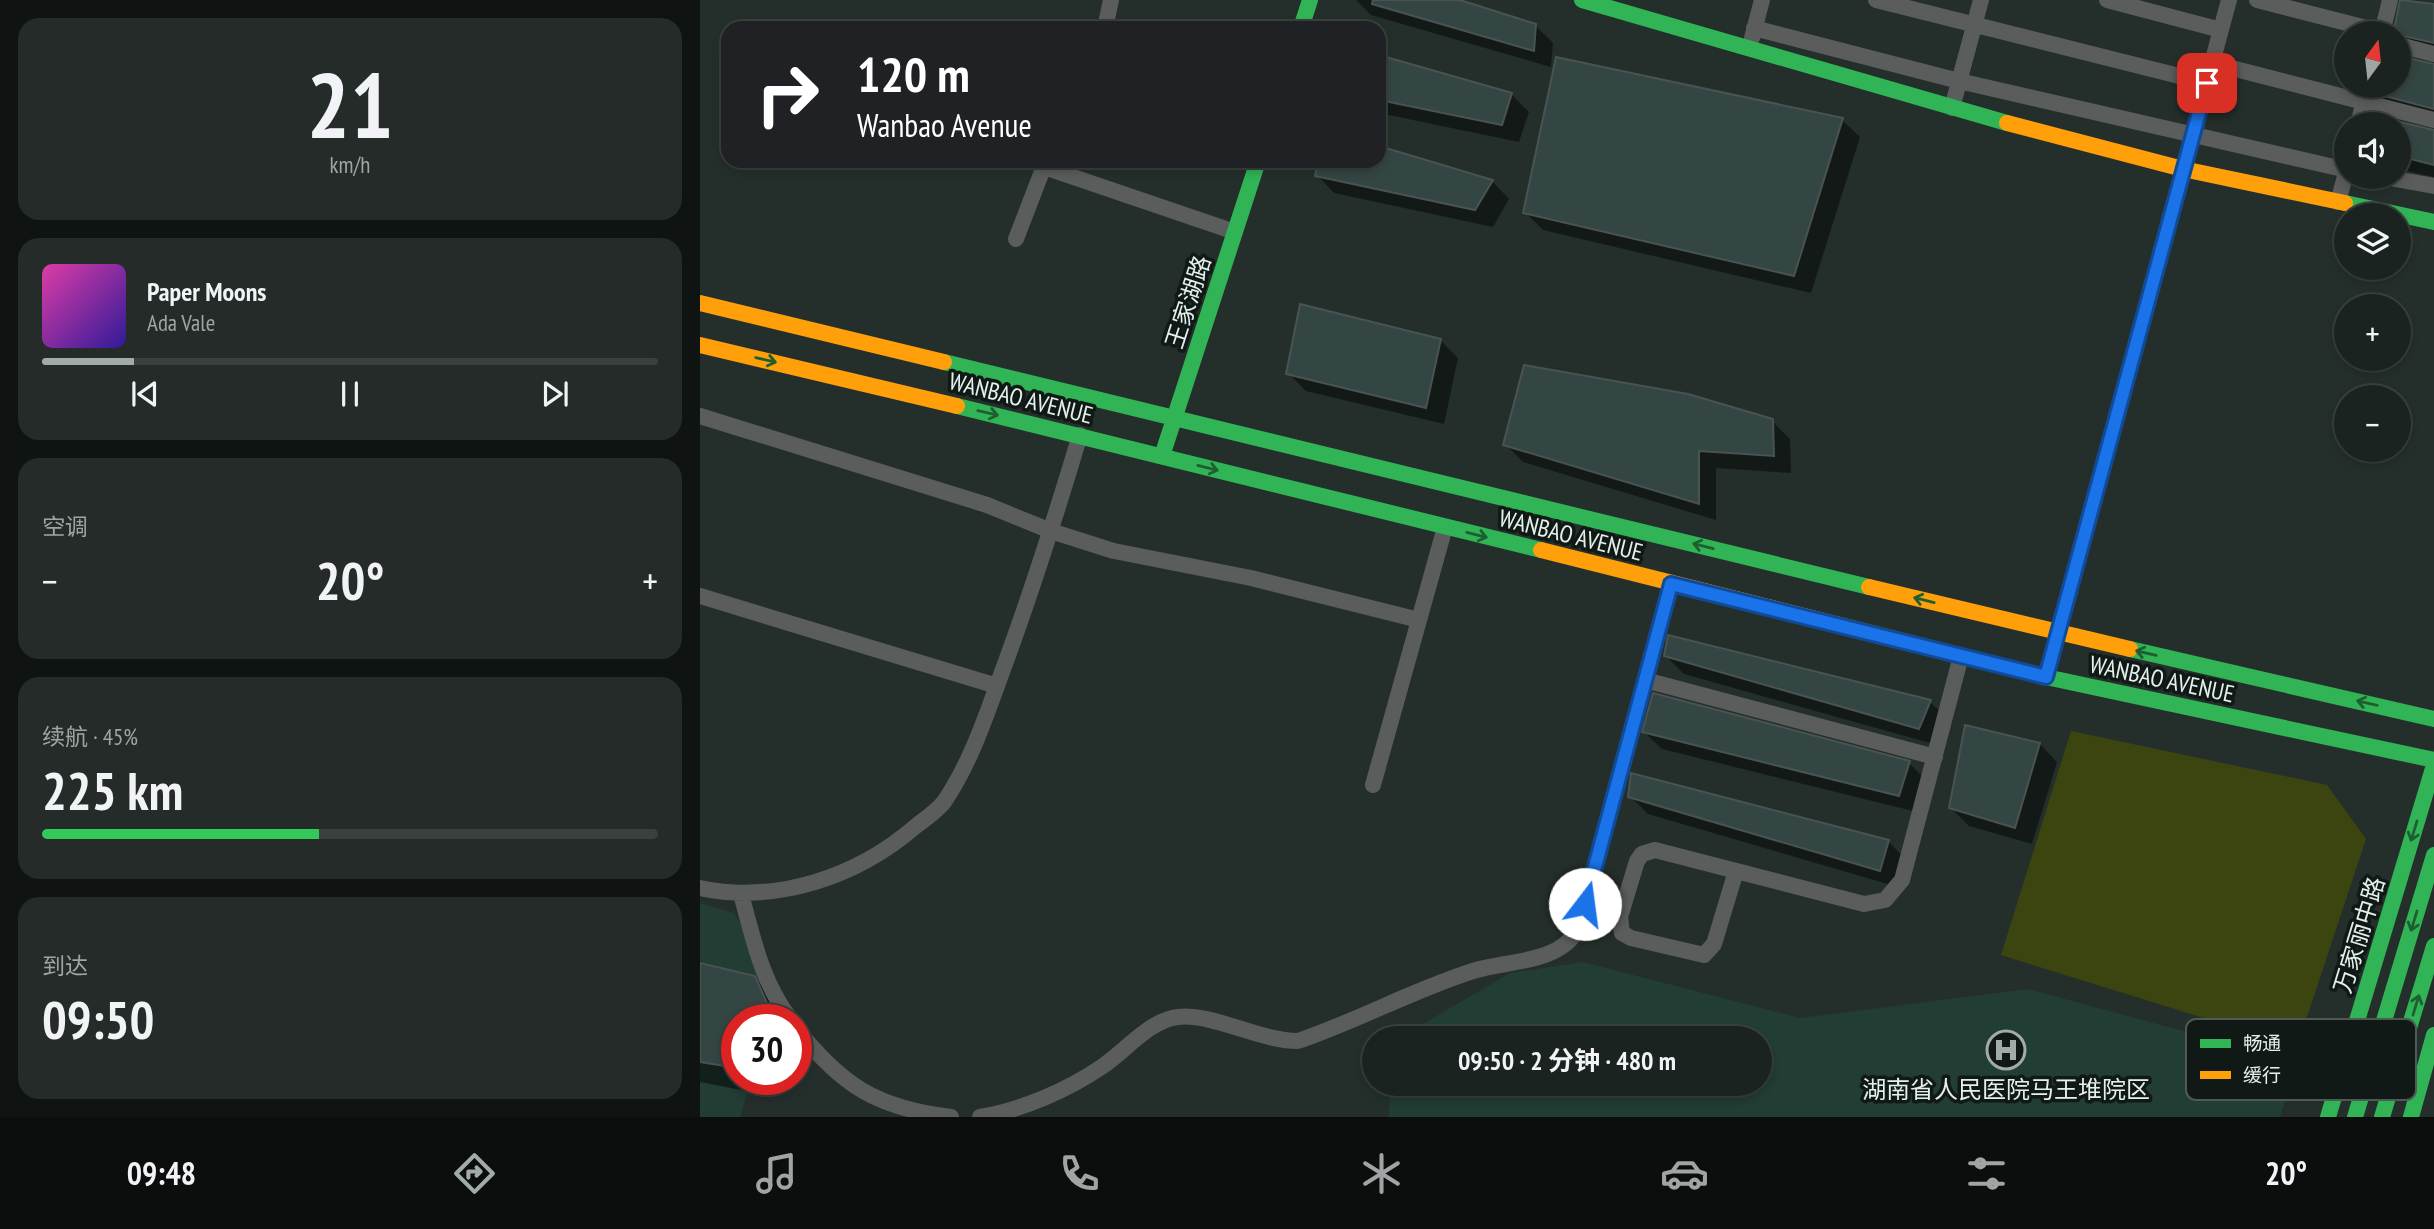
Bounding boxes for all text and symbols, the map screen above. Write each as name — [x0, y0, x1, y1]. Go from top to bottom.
north arrow — [2334, 21, 2412, 98]
map controls — [2334, 21, 2411, 462]
text: 120 m — [857, 42, 970, 106]
text: 21 — [307, 45, 394, 163]
icon: right — [742, 49, 833, 140]
pin — [2177, 53, 2237, 113]
icon: arrive — [2188, 64, 2226, 102]
text: Wanbao Avenue — [857, 104, 1032, 146]
button: sound — [2334, 112, 2411, 189]
text: km/h — [330, 150, 370, 179]
button: layers — [2334, 203, 2411, 280]
street label: 王家湖路 — [1158, 252, 1218, 352]
text: Paper Moons — [147, 275, 266, 308]
button: + — [2334, 294, 2411, 371]
text: Ada Vale — [147, 308, 215, 337]
one-way arrow — [754, 354, 777, 368]
street label: WANBAO AVENUE — [946, 365, 1096, 431]
icon: previous — [126, 375, 164, 413]
icon: pause — [331, 375, 369, 413]
icon: next — [536, 375, 574, 413]
button: − — [2334, 385, 2411, 462]
one-way arrow — [976, 407, 999, 420]
one-way arrow — [1197, 462, 1219, 475]
street label: WANBAO AVENUE — [1496, 502, 1646, 568]
text: 空调 — [42, 512, 88, 541]
one-way arrow — [1465, 529, 1488, 542]
one-way arrow — [1692, 539, 1715, 552]
text: 20° — [316, 547, 384, 614]
text: − — [42, 556, 58, 605]
text: + — [642, 556, 658, 605]
one-way arrow — [1913, 593, 1936, 606]
one-way arrow — [2135, 645, 2158, 659]
street label: WANBAO AVENUE — [2087, 649, 2237, 709]
one-way arrow — [2357, 696, 2379, 709]
text: 续航 · 45% — [42, 722, 138, 751]
text: 225 km — [42, 757, 183, 824]
one-way arrow — [2407, 820, 2420, 842]
position arrow — [1548, 867, 1622, 941]
street label: 万家丽中路 — [2327, 873, 2391, 997]
one-way arrow — [2407, 909, 2420, 931]
text: 到达 — [42, 951, 88, 980]
text: 09:50 — [42, 986, 154, 1053]
one-way arrow — [2411, 994, 2424, 1016]
speed limit sign: 30 — [721, 1004, 812, 1095]
legend — [2186, 1019, 2416, 1100]
hospital icon: 湖南省人民医院马王堆院区 — [1985, 1029, 2027, 1071]
text: 畅通 — [2243, 1031, 2281, 1055]
text: 09:50 · 2 分钟 · 480 m — [1458, 1044, 1676, 1077]
text: 缓行 — [2243, 1063, 2281, 1087]
place label: 湖南省人民医院马王堆院区 — [1862, 1074, 2150, 1105]
icon: directions — [450, 1149, 499, 1198]
icon: music — [752, 1149, 801, 1198]
icon: phone — [1055, 1149, 1104, 1198]
icon: climate — [1357, 1149, 1406, 1198]
icon: car — [1660, 1149, 1709, 1198]
icon: filters — [1962, 1149, 2011, 1198]
text: 09:48 — [127, 1152, 196, 1194]
text: 20° — [2265, 1152, 2307, 1194]

